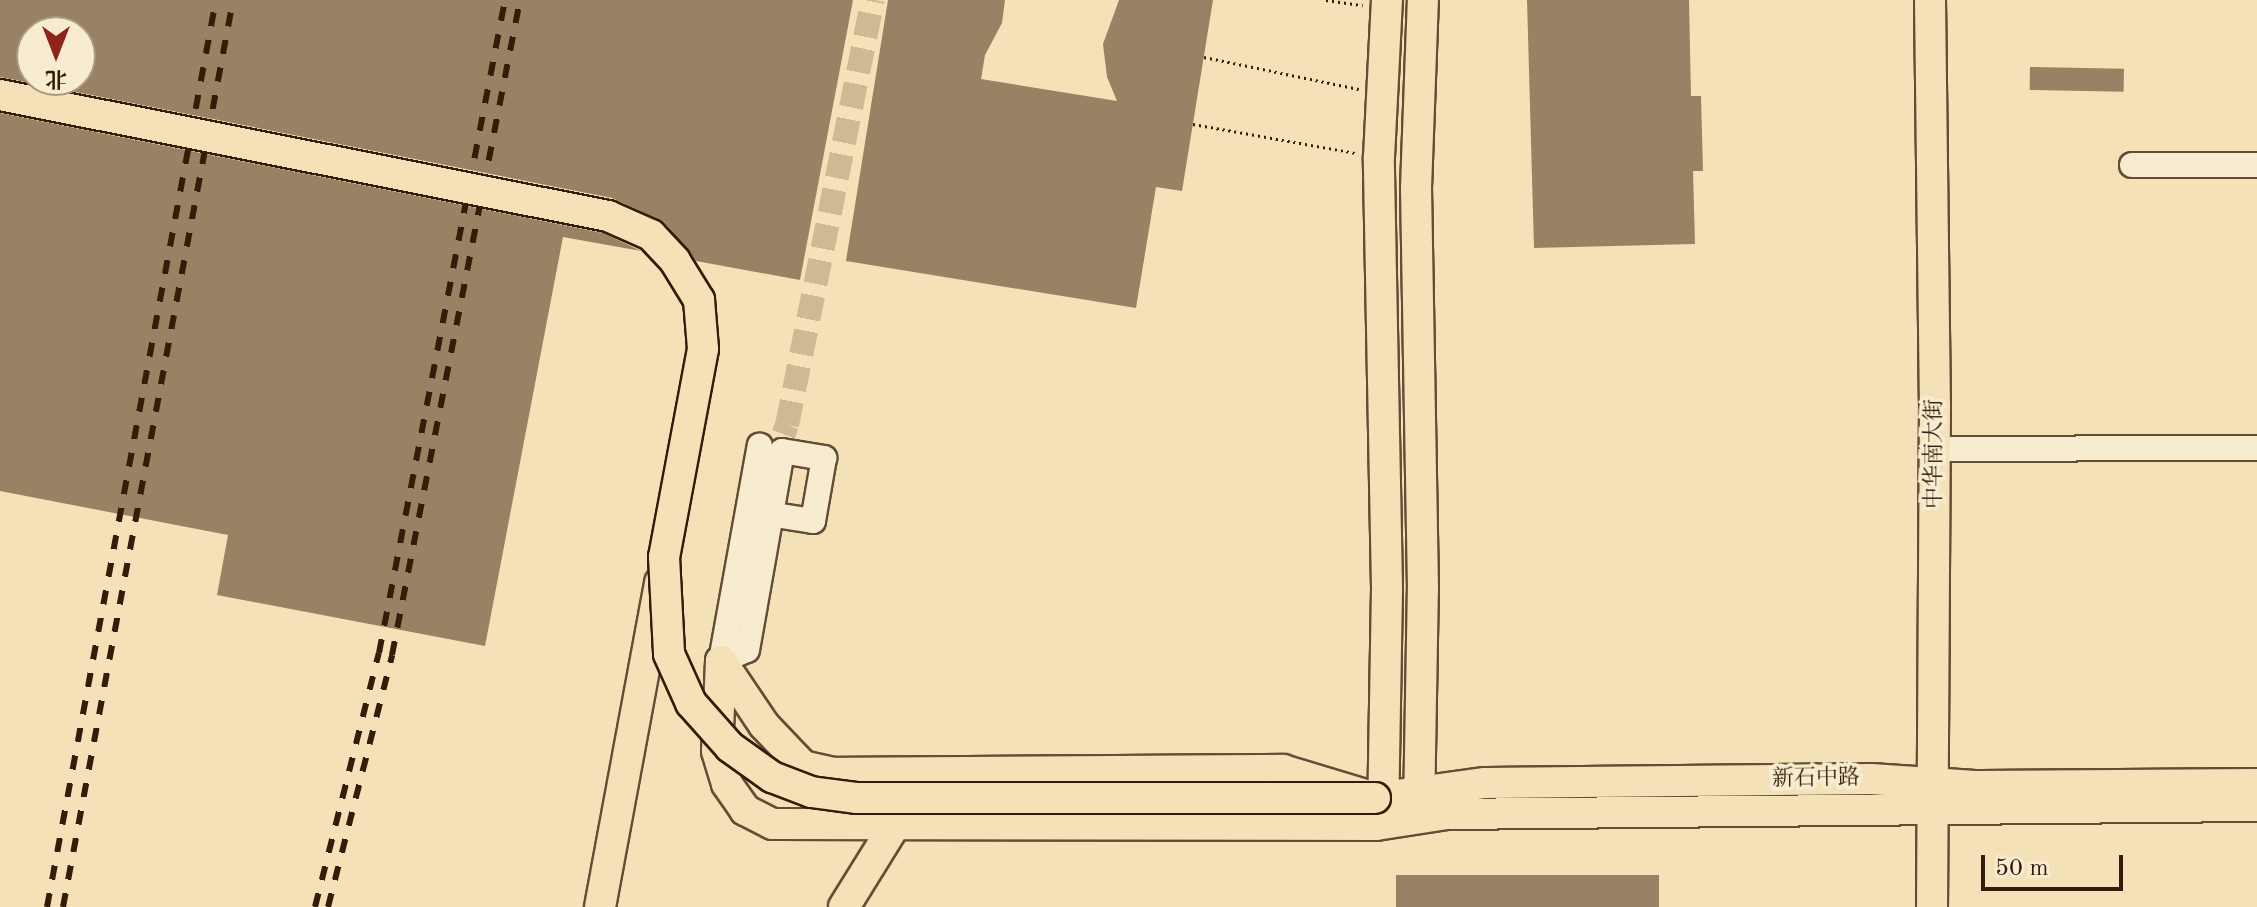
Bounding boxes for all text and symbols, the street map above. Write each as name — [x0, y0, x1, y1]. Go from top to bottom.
north arrow — [16, 16, 96, 96]
text: 北 — [45, 67, 67, 89]
street label: 中华南大街 — [1922, 399, 1948, 509]
street label: 新石中路 — [1772, 765, 1860, 793]
scale bar — [1985, 839, 2127, 889]
text: 50 m — [1995, 857, 2049, 881]

